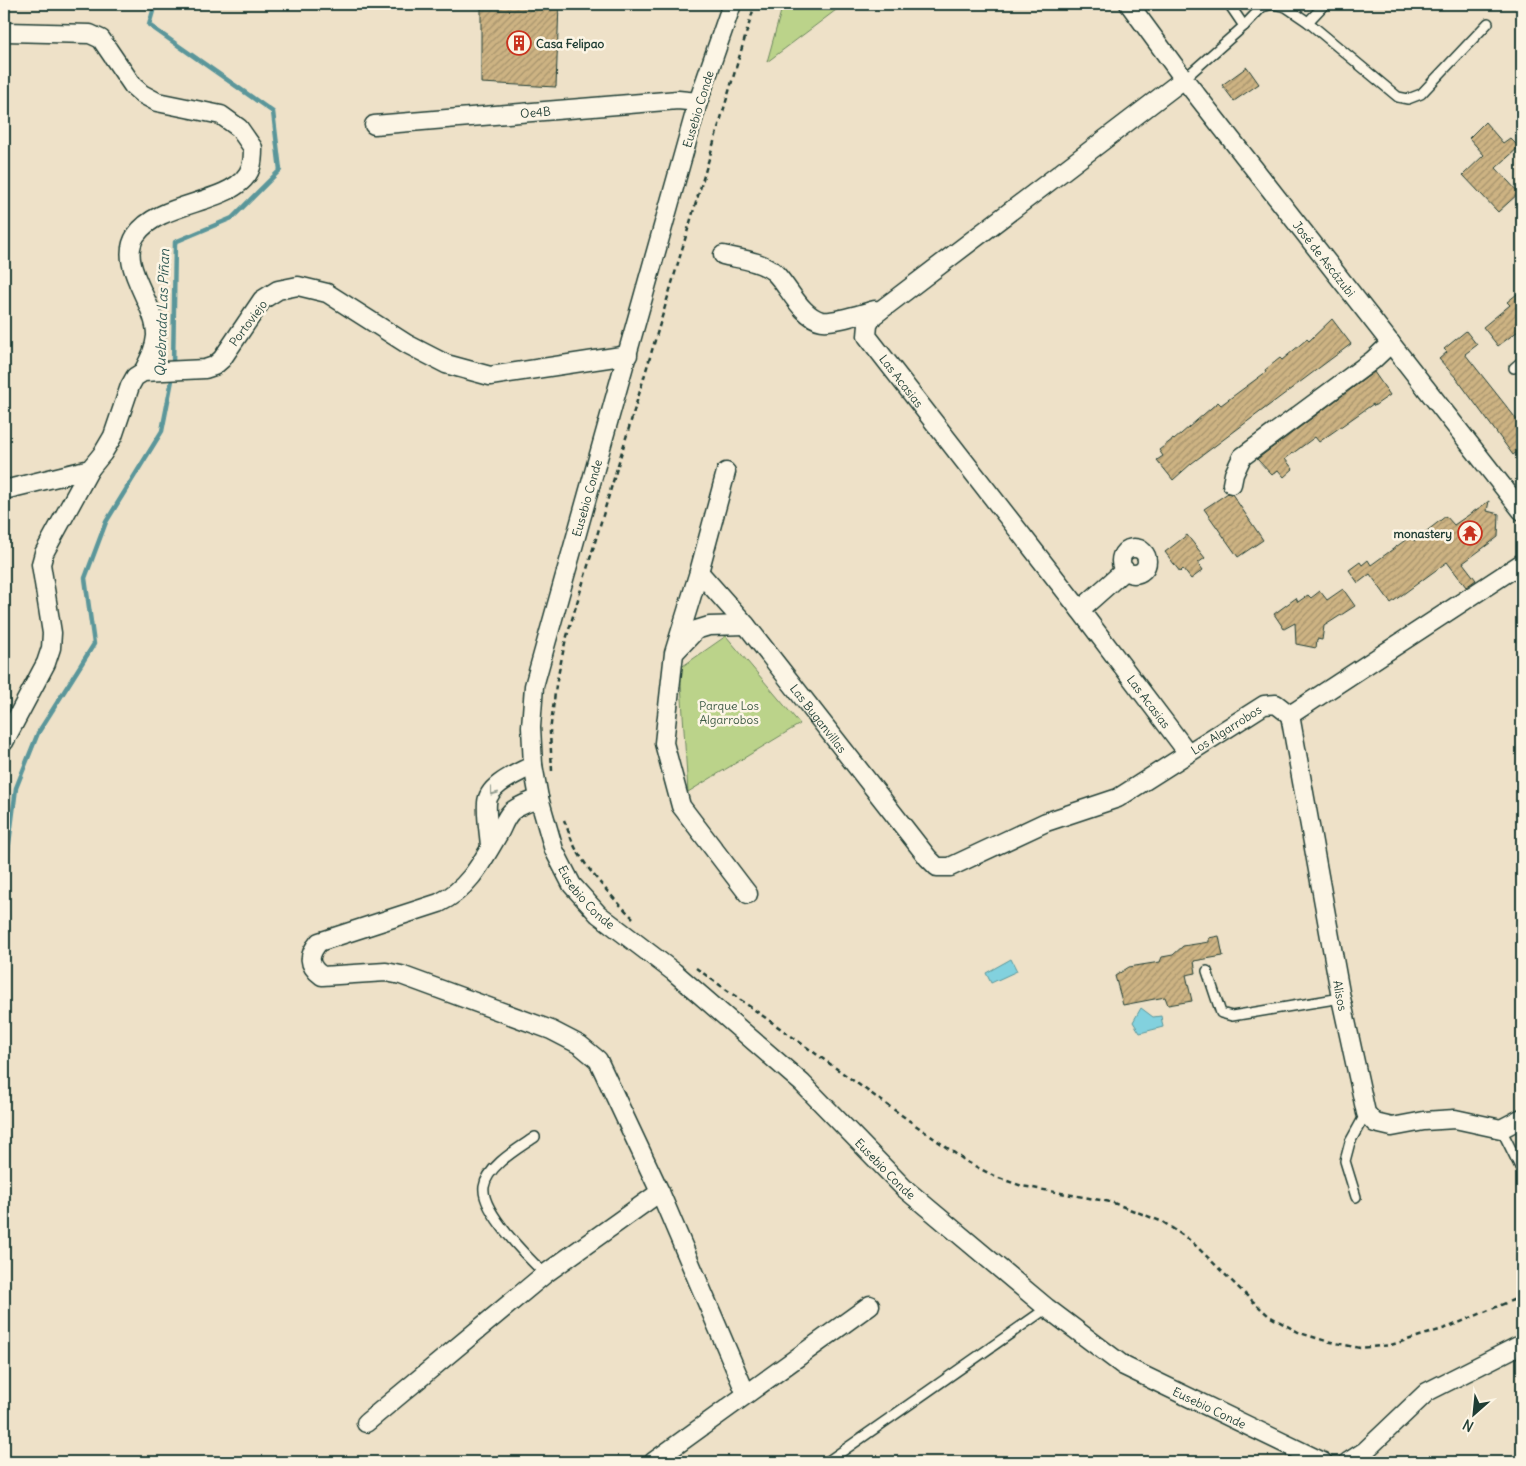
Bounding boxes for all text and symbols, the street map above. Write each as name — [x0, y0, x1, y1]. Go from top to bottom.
building icon: Casa Felipao — [506, 30, 532, 56]
place label: Casa Felipao — [536, 36, 604, 52]
street label: Eusebio Conde — [679, 69, 717, 149]
street label: Oe4B — [520, 103, 551, 120]
street label: José de Ascázubi — [1290, 218, 1359, 299]
water label: Quebrada Las Piñan — [151, 248, 173, 377]
street label: Portoviejo — [226, 297, 270, 349]
street label: Las Acasias — [877, 351, 927, 410]
street label: Eusebio Conde — [569, 458, 605, 538]
temple icon: monastery — [1457, 520, 1483, 546]
place label: monastery — [1393, 526, 1452, 542]
street label: Las Acasias — [1124, 672, 1174, 731]
street label: Las Buganvillas — [787, 681, 850, 756]
park label: Parque Los Algarrobos — [699, 698, 759, 727]
street label: Los Algarrobos — [1188, 701, 1264, 757]
one-way arrow — [491, 786, 499, 795]
street label: Eusebio Conde — [556, 863, 618, 932]
street label: Alisos — [1330, 979, 1351, 1012]
street label: Eusebio Conde — [852, 1135, 919, 1202]
street label: Eusebio Conde — [1170, 1383, 1249, 1431]
north arrow — [1448, 1388, 1498, 1438]
text: N — [1460, 1415, 1476, 1436]

